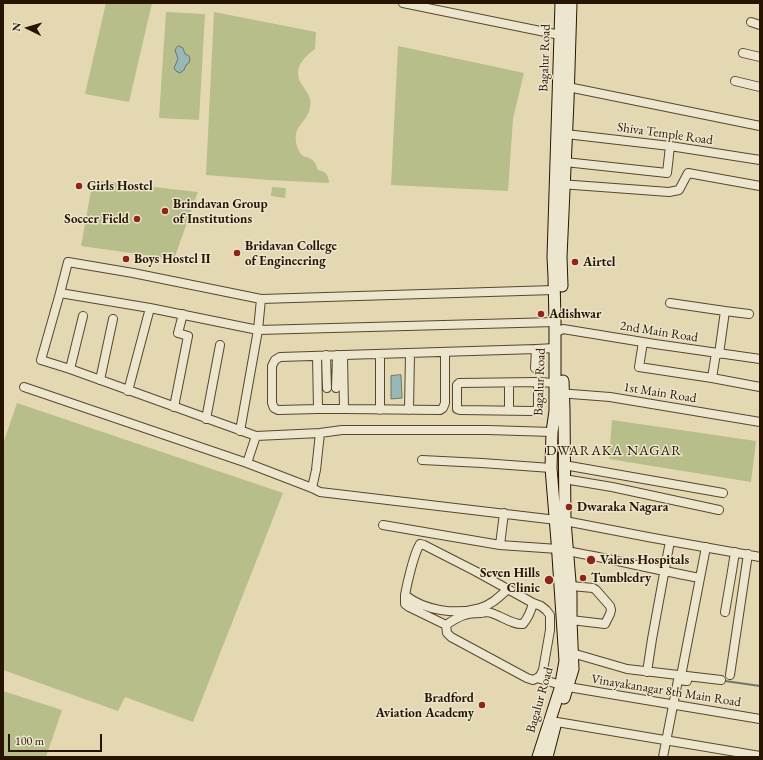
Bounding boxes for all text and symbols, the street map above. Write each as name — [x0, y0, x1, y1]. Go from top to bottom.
north arrow — [8, 8, 48, 48]
text: N — [9, 22, 23, 32]
street label: Bagalur Road — [536, 24, 554, 92]
street label: Shiva Temple Road — [616, 120, 714, 148]
place label: Girls Hostel — [87, 178, 153, 194]
marker: Girls Hostel — [74, 181, 84, 191]
place label: Brindavan Group of Institutions — [173, 196, 268, 227]
marker: Brindavan Group of Institutions — [160, 206, 170, 216]
place label: Soccer Field — [64, 211, 129, 227]
marker: Soccer Field — [132, 214, 142, 224]
place label: Bridavan College of Engineering — [245, 238, 337, 269]
marker: Bridavan College of Engineering — [232, 248, 242, 258]
place label: Boys Hostel II — [134, 251, 211, 267]
marker: Boys Hostel II — [121, 254, 131, 264]
place label: Airtel — [583, 254, 616, 270]
marker: Airtel — [570, 257, 580, 267]
place label: Adishwar — [549, 306, 601, 322]
marker: Adishwar — [536, 309, 546, 319]
street label: 2nd Main Road — [619, 318, 699, 346]
street label: Bagalur Road — [531, 348, 549, 416]
street label: 1st Main Road — [622, 380, 698, 406]
district label: DWARAKA NAGAR — [546, 443, 682, 459]
place label: Dwaraka Nagara — [577, 499, 668, 515]
marker: Dwaraka Nagara — [564, 502, 574, 512]
place label: Valens Hospitals — [600, 552, 689, 568]
marker: Valens Hospitals — [585, 554, 597, 566]
place label: Seven Hills Clinic — [480, 565, 540, 596]
place label: Tumbledry — [591, 570, 651, 586]
marker: Tumbledry — [578, 573, 588, 583]
marker: Seven Hills Clinic — [543, 574, 555, 586]
street label: Bagalur Road — [523, 665, 557, 735]
street label: Vinayakanagar 8th Main Road — [590, 671, 742, 711]
place label: Bradford Aviation Academy — [375, 690, 474, 721]
marker: Bradford Aviation Academy — [477, 700, 487, 710]
scale bar — [10, 726, 104, 752]
text: 100 m — [15, 733, 44, 749]

